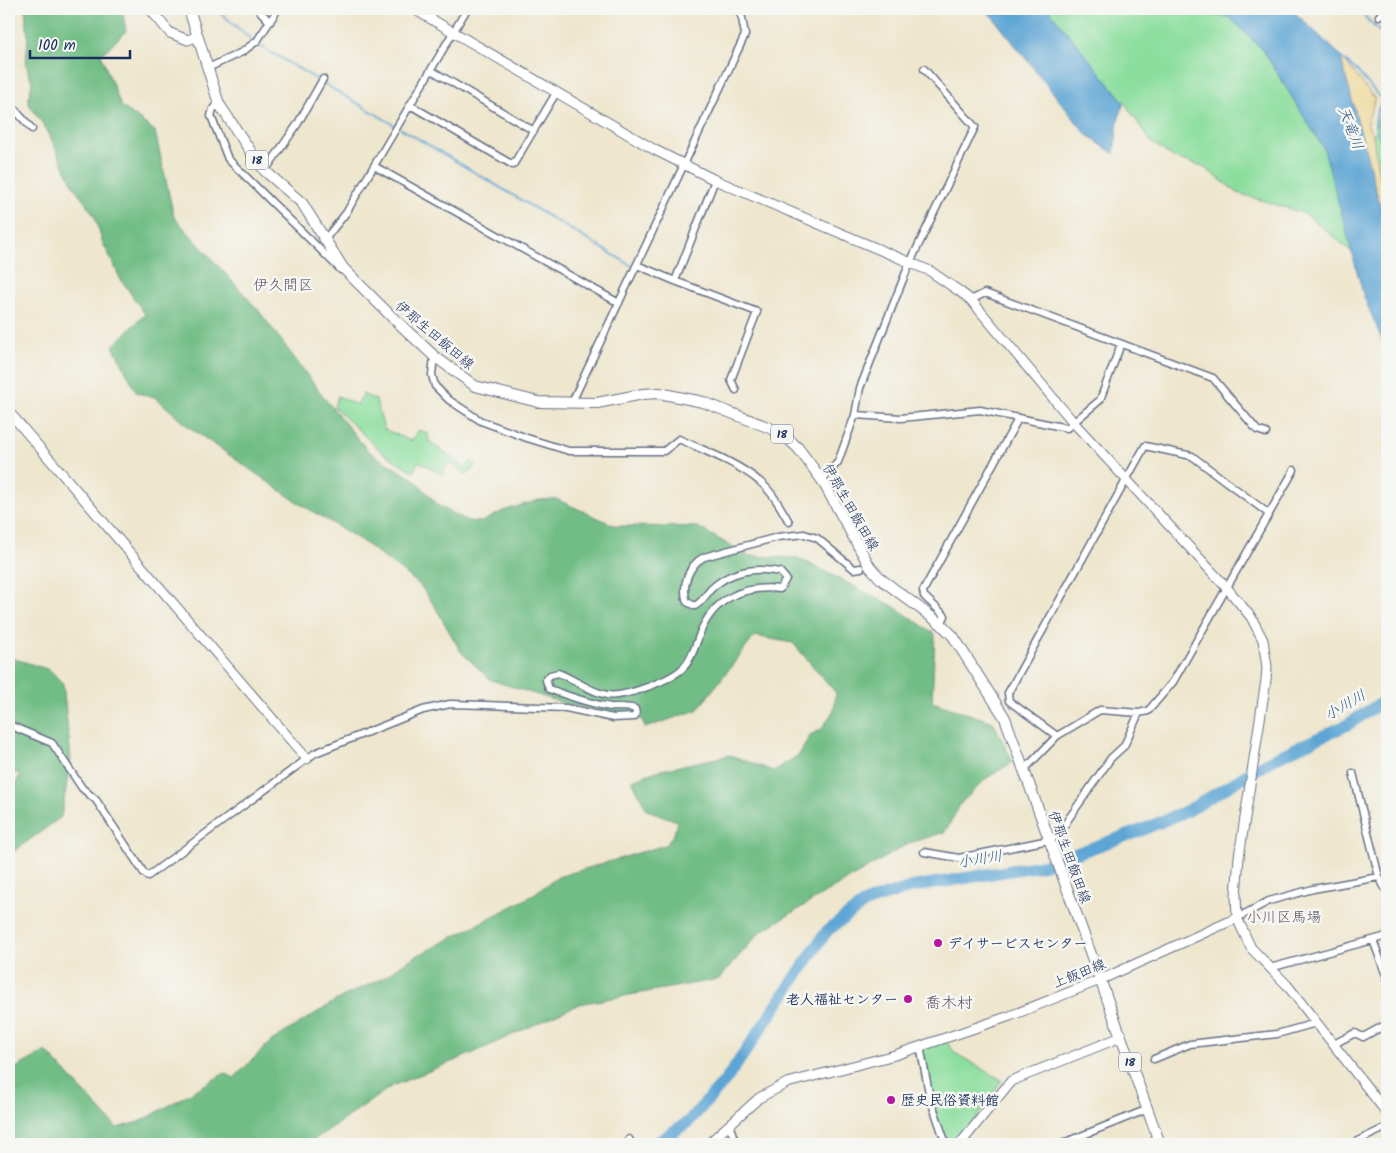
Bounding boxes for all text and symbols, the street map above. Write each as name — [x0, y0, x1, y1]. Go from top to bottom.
scale bar — [30, 28, 130, 60]
text: 100 m — [38, 34, 76, 58]
water label: 天竜川 — [1331, 103, 1369, 154]
road number: 18 — [246, 150, 268, 170]
district label: 伊久間区 — [253, 274, 313, 298]
street label: 伊那生田飯田線 — [390, 296, 479, 376]
road number: 18 — [771, 424, 793, 444]
street label: 伊那生田飯田線 — [816, 460, 884, 555]
water label: 小川川 — [1320, 684, 1371, 728]
street label: 伊那生田飯田線 — [1042, 808, 1096, 907]
water label: 小川川 — [956, 845, 1004, 875]
district label: 小川区馬場 — [1246, 906, 1322, 930]
place label: デイサービスセンター — [948, 933, 1087, 955]
marker: デイサービスセンター — [932, 937, 944, 949]
street label: 上飯田線 — [1049, 953, 1109, 995]
place label: 老人福祉センター — [786, 989, 898, 1011]
district label: 喬木村 — [925, 991, 973, 1016]
marker: 老人福祉センター — [902, 993, 914, 1005]
road number: 18 — [1119, 1052, 1141, 1072]
place label: 歴史民俗資料館 — [901, 1090, 999, 1112]
marker: 歴史民俗資料館 — [885, 1094, 897, 1106]

